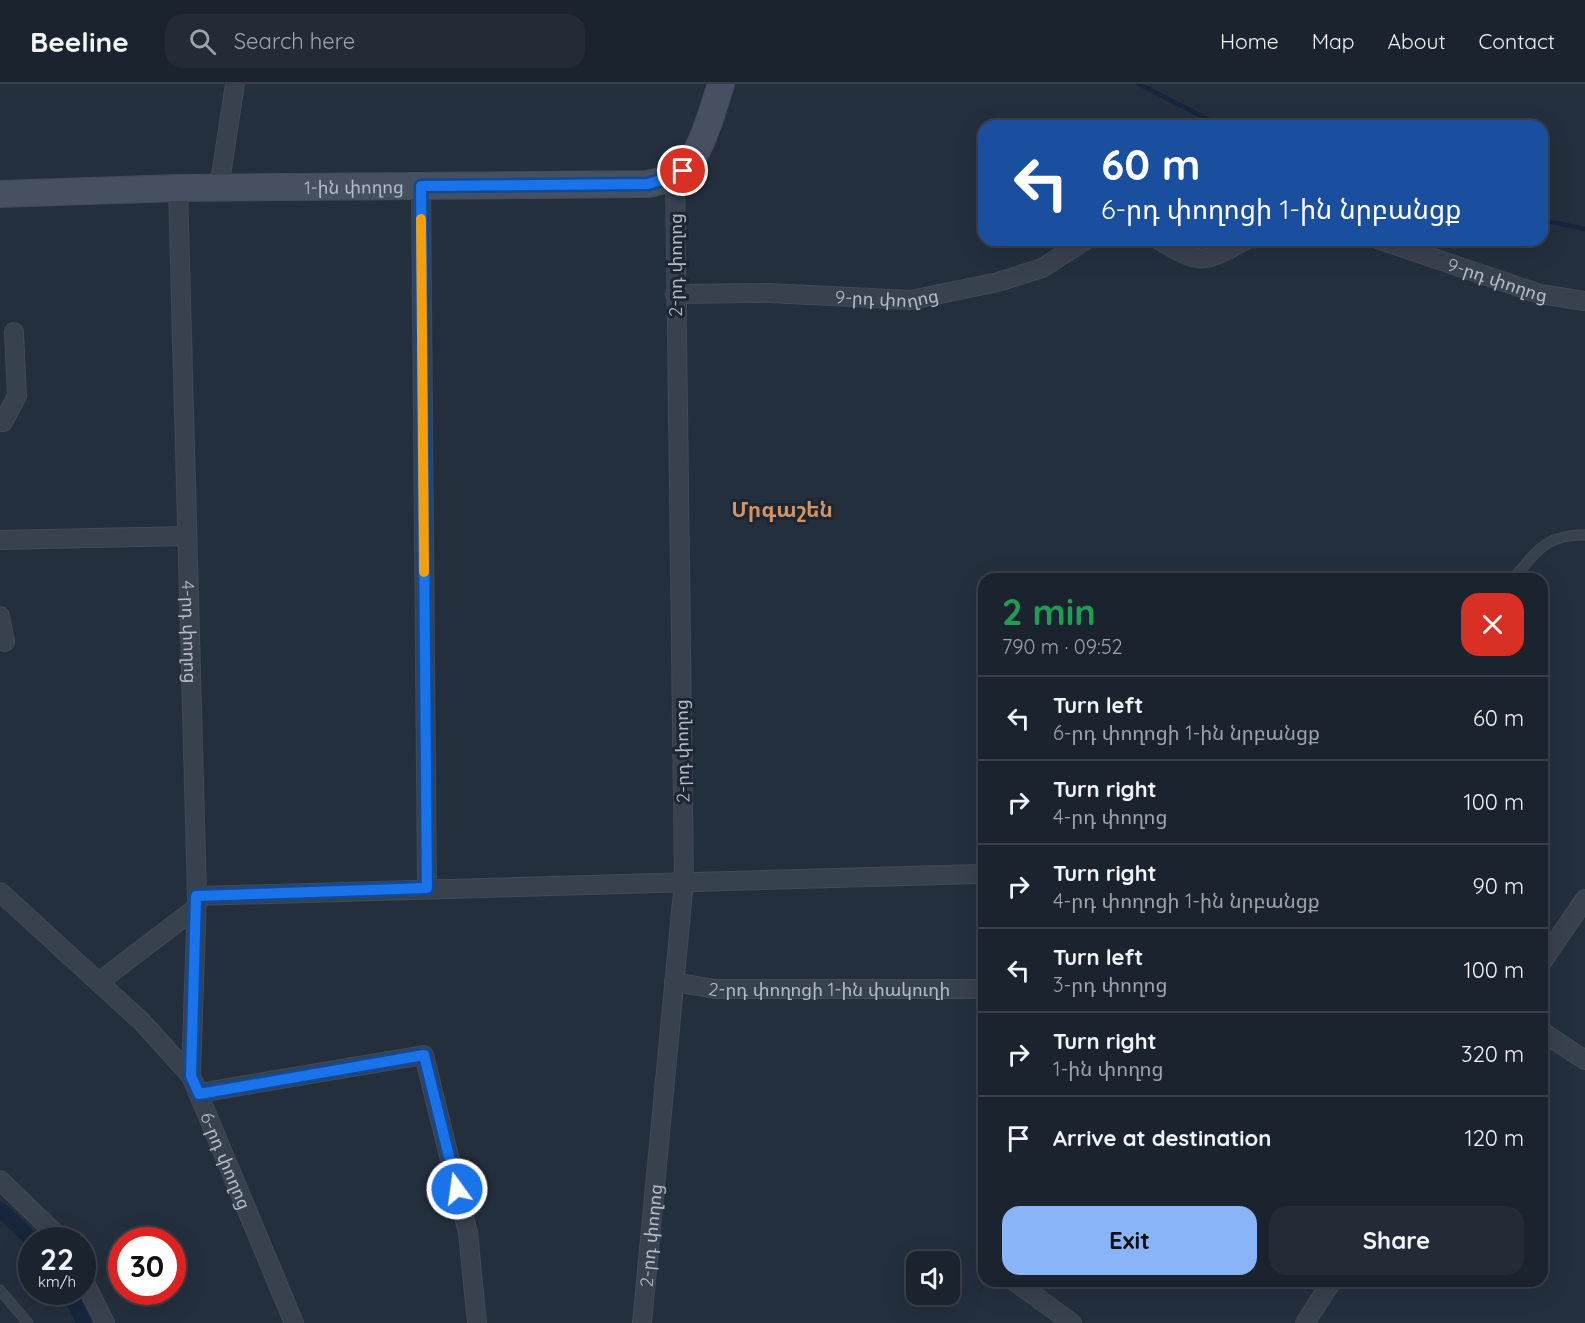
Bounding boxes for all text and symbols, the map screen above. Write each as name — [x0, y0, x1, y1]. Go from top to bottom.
search box — [165, 14, 585, 68]
text: Beeline — [30, 24, 129, 59]
icon: search — [186, 25, 219, 58]
text: Search here — [234, 27, 355, 55]
text: Home — [1220, 28, 1279, 54]
text: Map — [1312, 28, 1355, 54]
text: About — [1388, 28, 1446, 54]
text: Contact — [1479, 28, 1555, 54]
text: 60 m — [1101, 138, 1201, 191]
icon: left — [1002, 144, 1080, 222]
pin — [657, 145, 708, 196]
icon: arrive — [666, 154, 699, 187]
street label: 1-ին փողոց — [304, 175, 404, 198]
text: 6-րդ փողոցի 1-ին նրբանցք — [1101, 192, 1461, 226]
street label: 2-րդ փողոց — [664, 213, 687, 317]
street label: 9-րդ փողոց — [1445, 252, 1549, 306]
street label: 9-րդ փողոց — [834, 283, 940, 312]
district label: Մրգաշեն — [731, 496, 833, 522]
street label: 4-րդ փողոց — [177, 580, 203, 684]
text: 2 min — [1002, 589, 1096, 634]
button: close — [1461, 593, 1524, 656]
text: 790 m · 09:52 — [1002, 634, 1123, 659]
text: Turn left — [1053, 691, 1143, 719]
street label: 2-րդ փողոց — [670, 699, 694, 803]
icon: left — [1002, 702, 1035, 735]
text: 60 m — [1473, 704, 1524, 732]
text: 6-րդ փողոցի 1-ին նրբանցք — [1053, 720, 1320, 745]
text: Turn right — [1053, 775, 1157, 803]
icon: right — [1002, 786, 1035, 819]
text: 100 m — [1464, 788, 1524, 816]
text: 4-րդ փողոց — [1053, 804, 1168, 829]
text: Turn right — [1053, 859, 1157, 887]
icon: right — [1002, 870, 1035, 903]
text: 90 m — [1473, 872, 1524, 900]
text: 4-րդ փողոցի 1-ին նրբանցք — [1053, 888, 1320, 913]
text: Turn left — [1053, 943, 1143, 971]
icon: left — [1002, 954, 1035, 987]
text: 100 m — [1464, 956, 1524, 984]
text: 3-րդ փողոց — [1053, 972, 1167, 997]
street label: 2-րդ փողոցի 1-ին փակուղի — [707, 977, 950, 1001]
text: Turn right — [1053, 1027, 1157, 1055]
icon: right — [1002, 1038, 1035, 1071]
text: 320 m — [1461, 1040, 1524, 1068]
text: 1-ին փողոց — [1053, 1056, 1164, 1081]
street label: 6-րդ փողոց — [196, 1108, 257, 1213]
icon: arrive — [1002, 1122, 1035, 1155]
text: Arrive at destination — [1053, 1124, 1271, 1152]
text: 120 m — [1465, 1124, 1524, 1152]
position arrow — [425, 1157, 489, 1221]
street label: 2-րդ փողոց — [634, 1183, 667, 1288]
button: Exit — [1002, 1206, 1257, 1275]
button: Share — [1269, 1206, 1524, 1275]
speed limit sign: 30 — [108, 1227, 186, 1305]
text: 22 — [40, 1240, 74, 1278]
map controls — [906, 1251, 960, 1305]
button: sound — [906, 1251, 960, 1305]
text: km/h — [38, 1272, 76, 1291]

